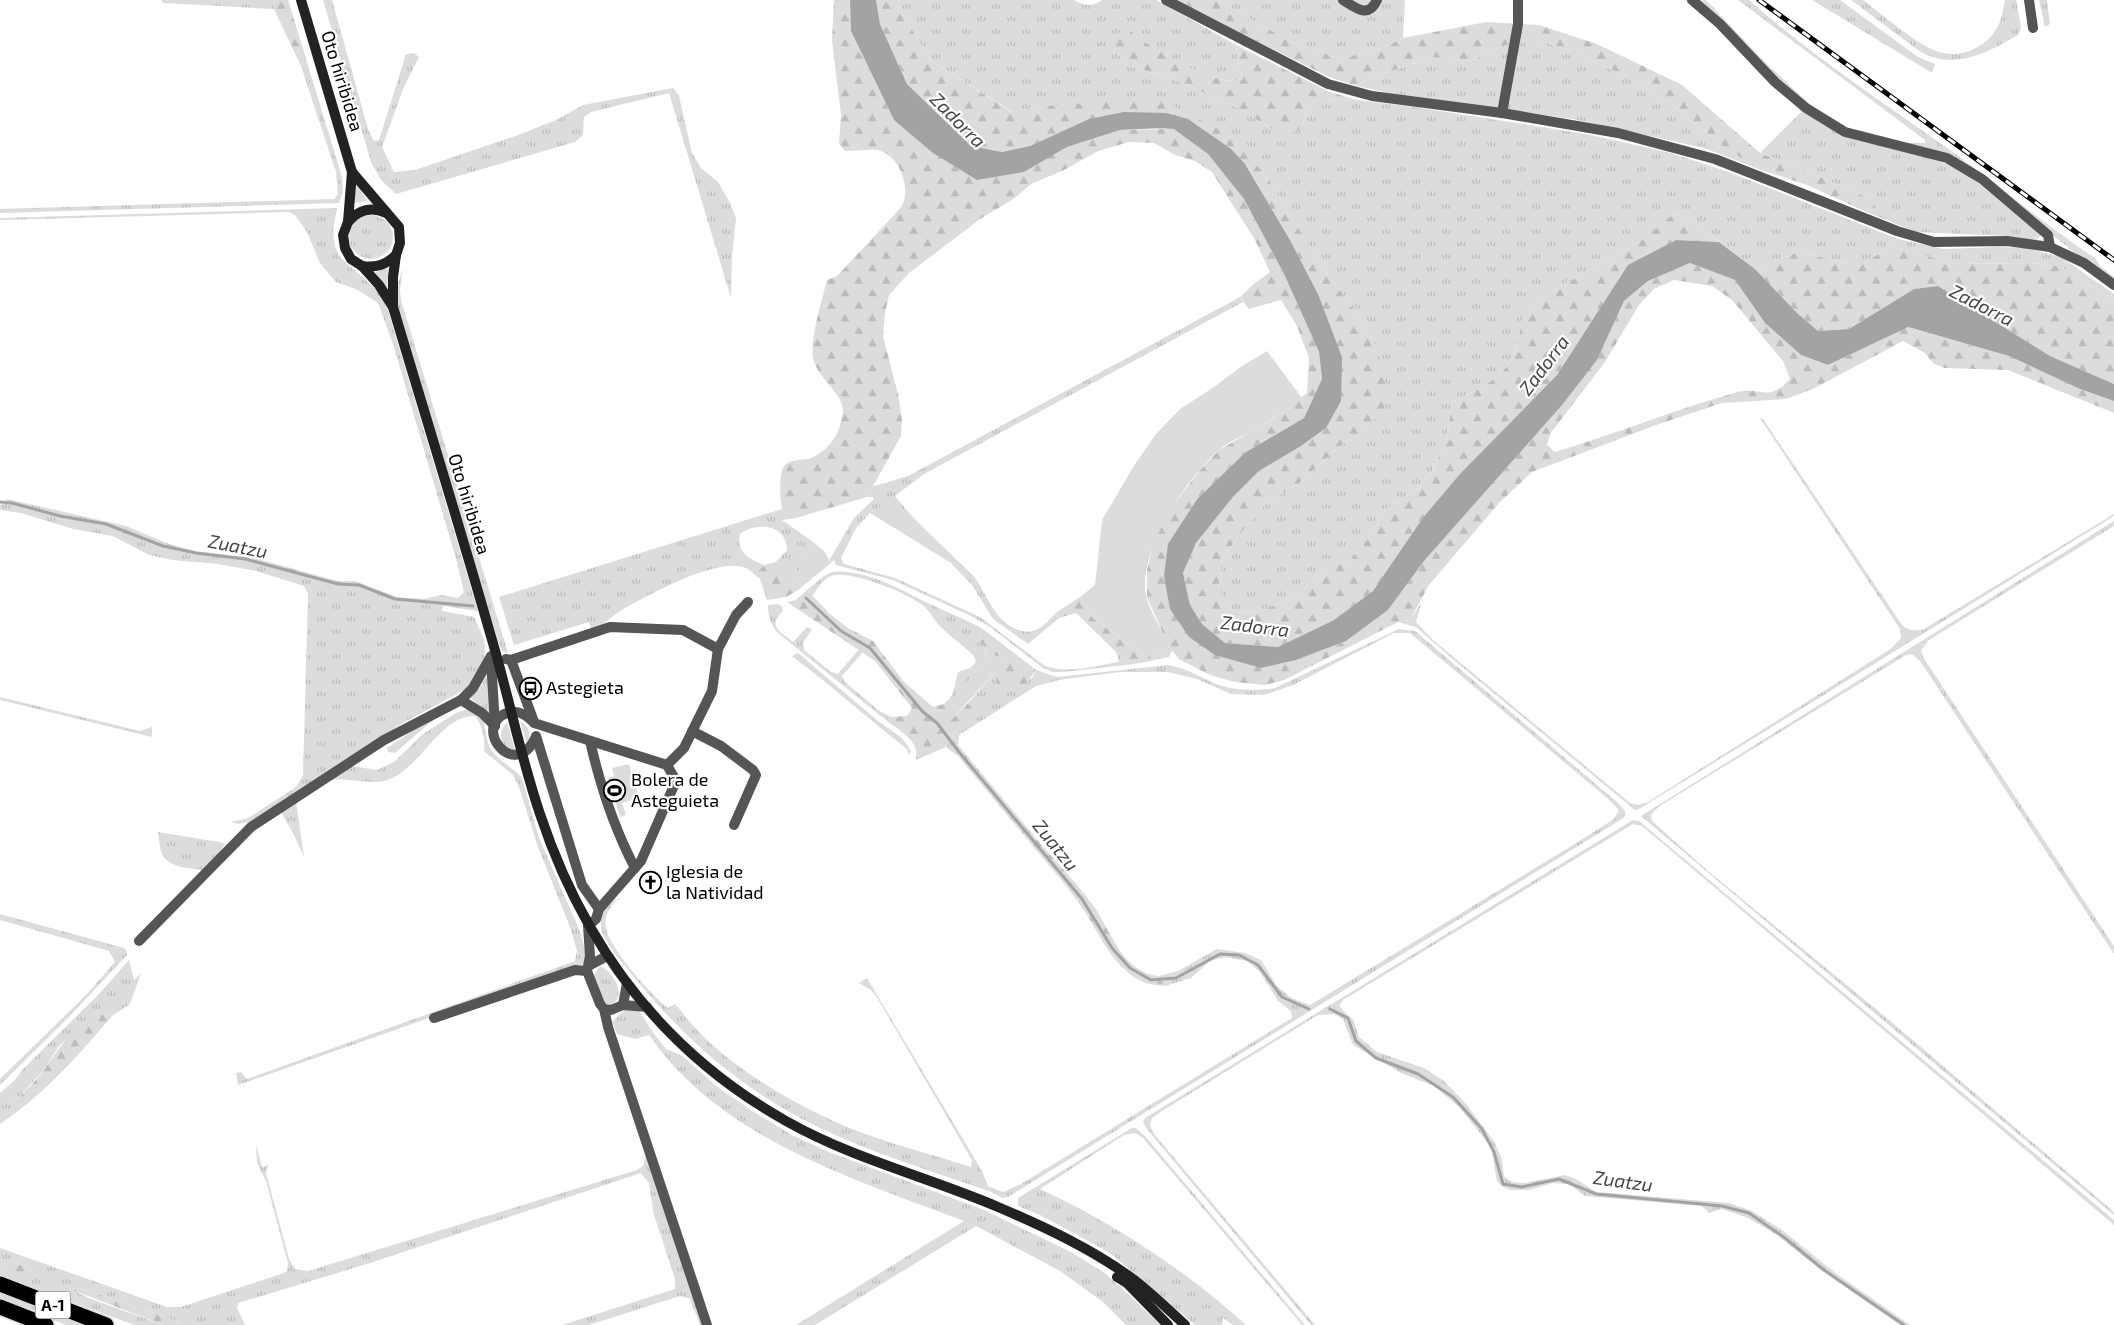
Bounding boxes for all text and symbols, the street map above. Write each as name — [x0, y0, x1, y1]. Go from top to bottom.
street label: Oto hiribidea — [317, 28, 369, 134]
water label: Zadorra — [926, 87, 991, 152]
water label: Zadorra — [1946, 279, 2018, 330]
water label: Zadorra — [1514, 330, 1574, 399]
street label: Oto hiribidea — [444, 451, 496, 557]
water label: Zuatzu — [207, 529, 270, 563]
water label: Zadorra — [1219, 610, 1291, 641]
bus stop icon: Astegieta — [518, 676, 542, 700]
place label: Astegieta — [546, 676, 624, 698]
place label: Bolera de Asteguieta — [631, 768, 719, 811]
sports icon: Bolera de Asteguieta — [603, 778, 627, 802]
water label: Zuatzu — [1029, 814, 1084, 875]
place label: Iglesia de la Natividad — [666, 860, 764, 903]
church icon: Iglesia de la Natividad — [638, 870, 662, 894]
water label: Zuatzu — [1592, 1165, 1654, 1196]
road number: A-1 — [36, 1292, 70, 1318]

